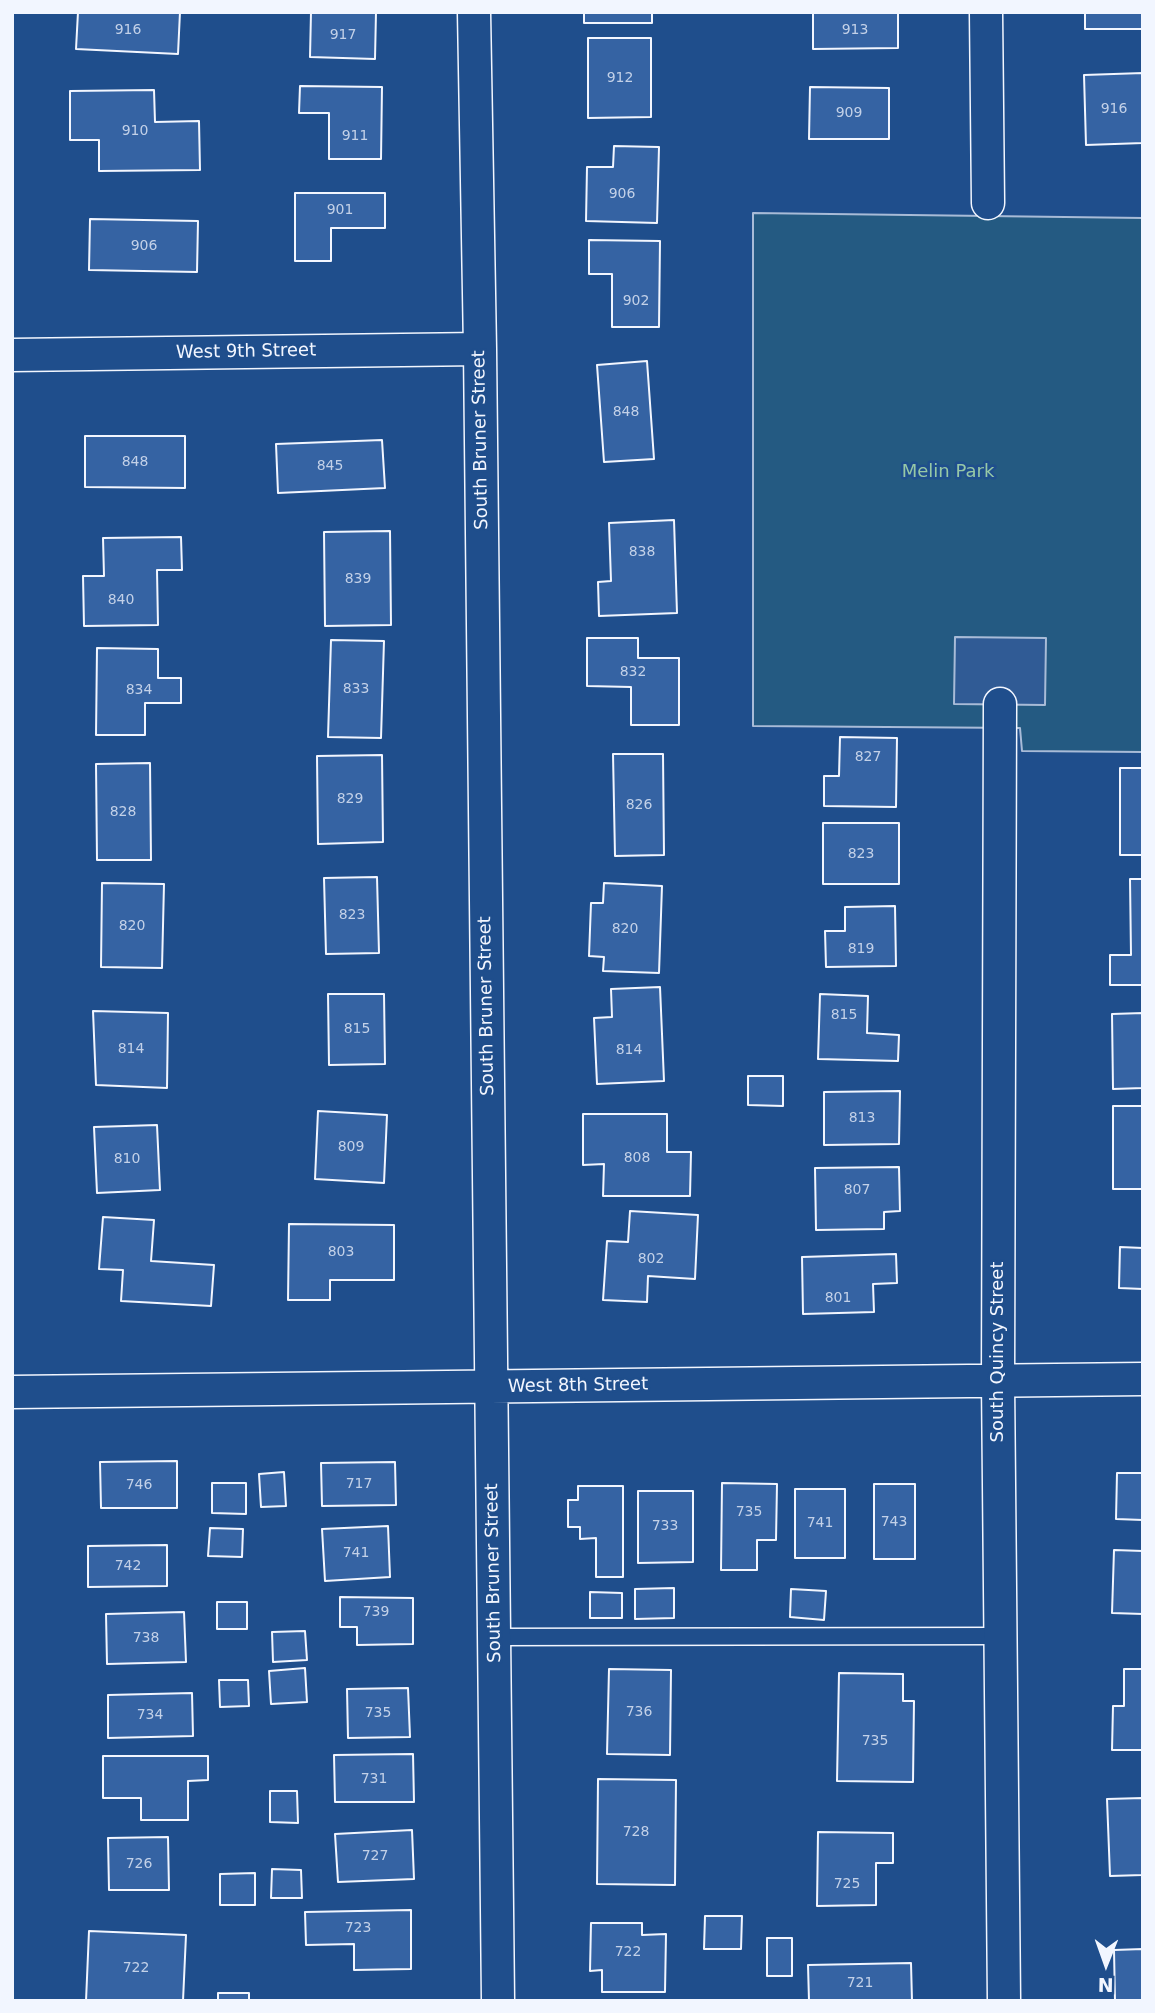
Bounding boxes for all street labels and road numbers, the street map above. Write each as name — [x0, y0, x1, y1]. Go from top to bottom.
street label: West 9th Street — [176, 340, 316, 364]
street label: South Bruner Street — [469, 350, 493, 530]
street label: South Bruner Street — [475, 916, 499, 1096]
street label: South Quincy Street — [987, 1262, 1009, 1442]
street label: West 8th Street — [508, 1374, 648, 1398]
street label: South Bruner Street — [482, 1483, 506, 1663]

